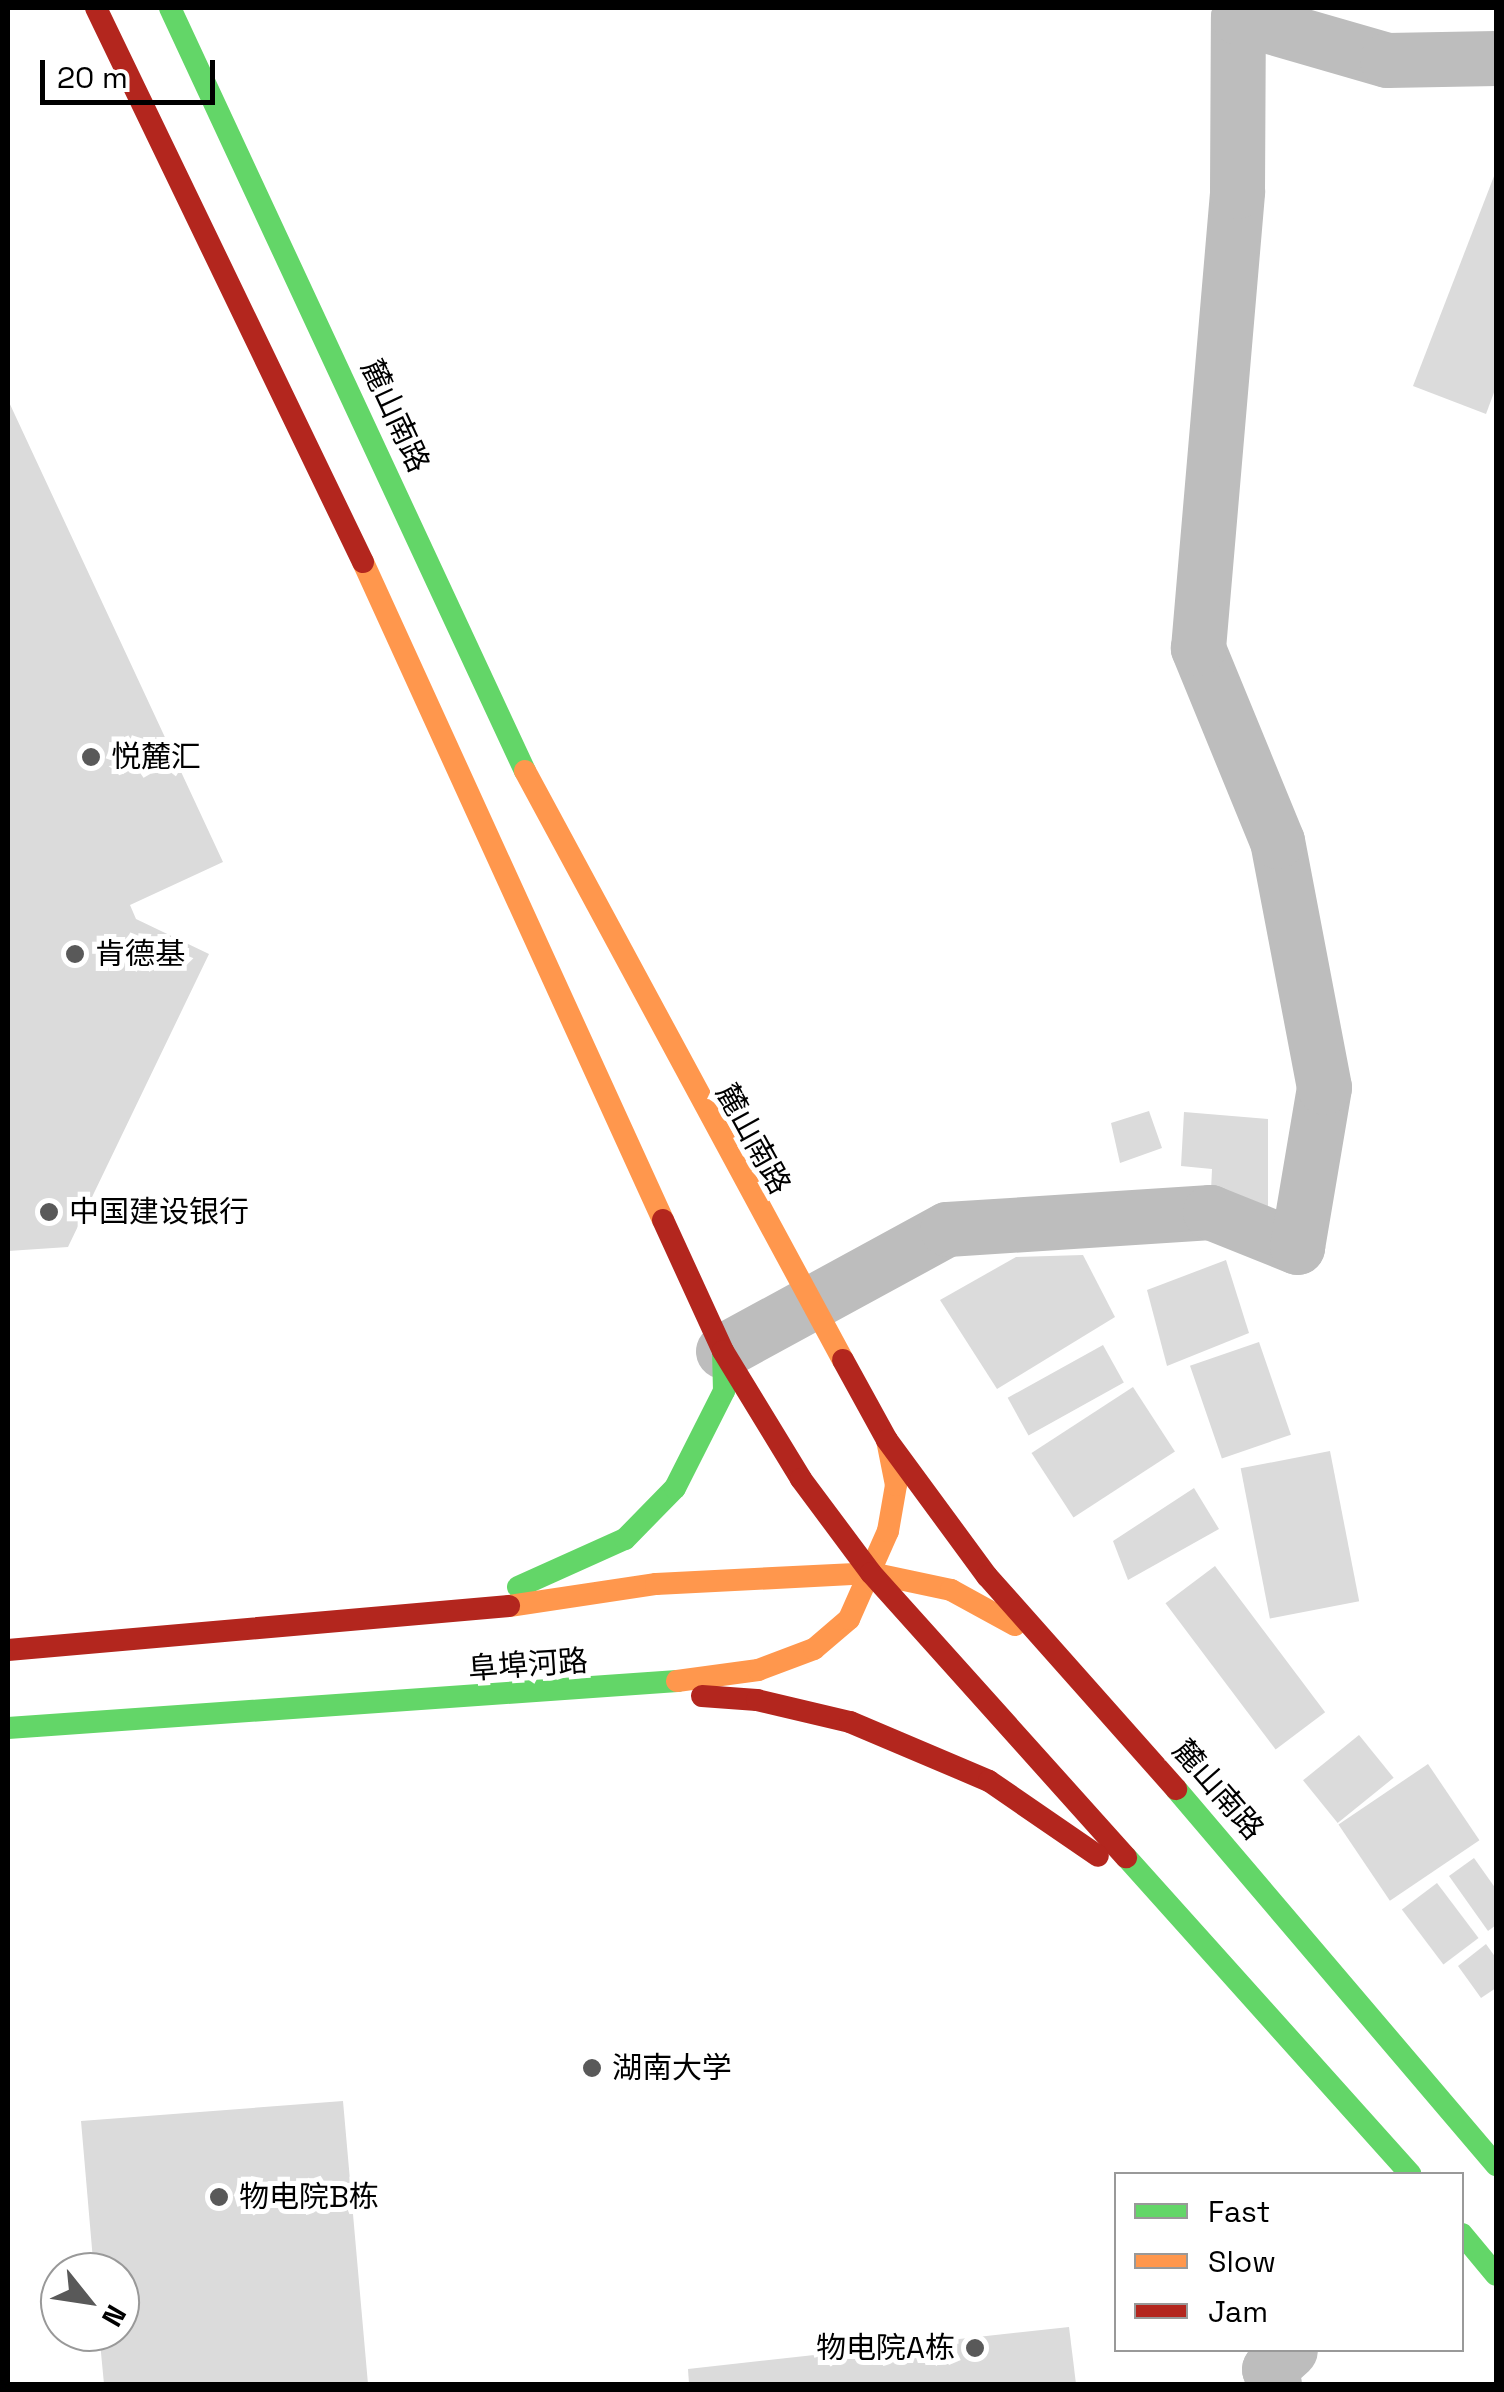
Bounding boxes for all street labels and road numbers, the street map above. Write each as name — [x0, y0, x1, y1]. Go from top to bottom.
street label: 麓山南路 — [353, 354, 437, 478]
street label: 麓山南路 — [708, 1078, 798, 1200]
street label: 阜埠河路 — [467, 1643, 589, 1687]
street label: 麓山南路 — [1165, 1733, 1271, 1847]

